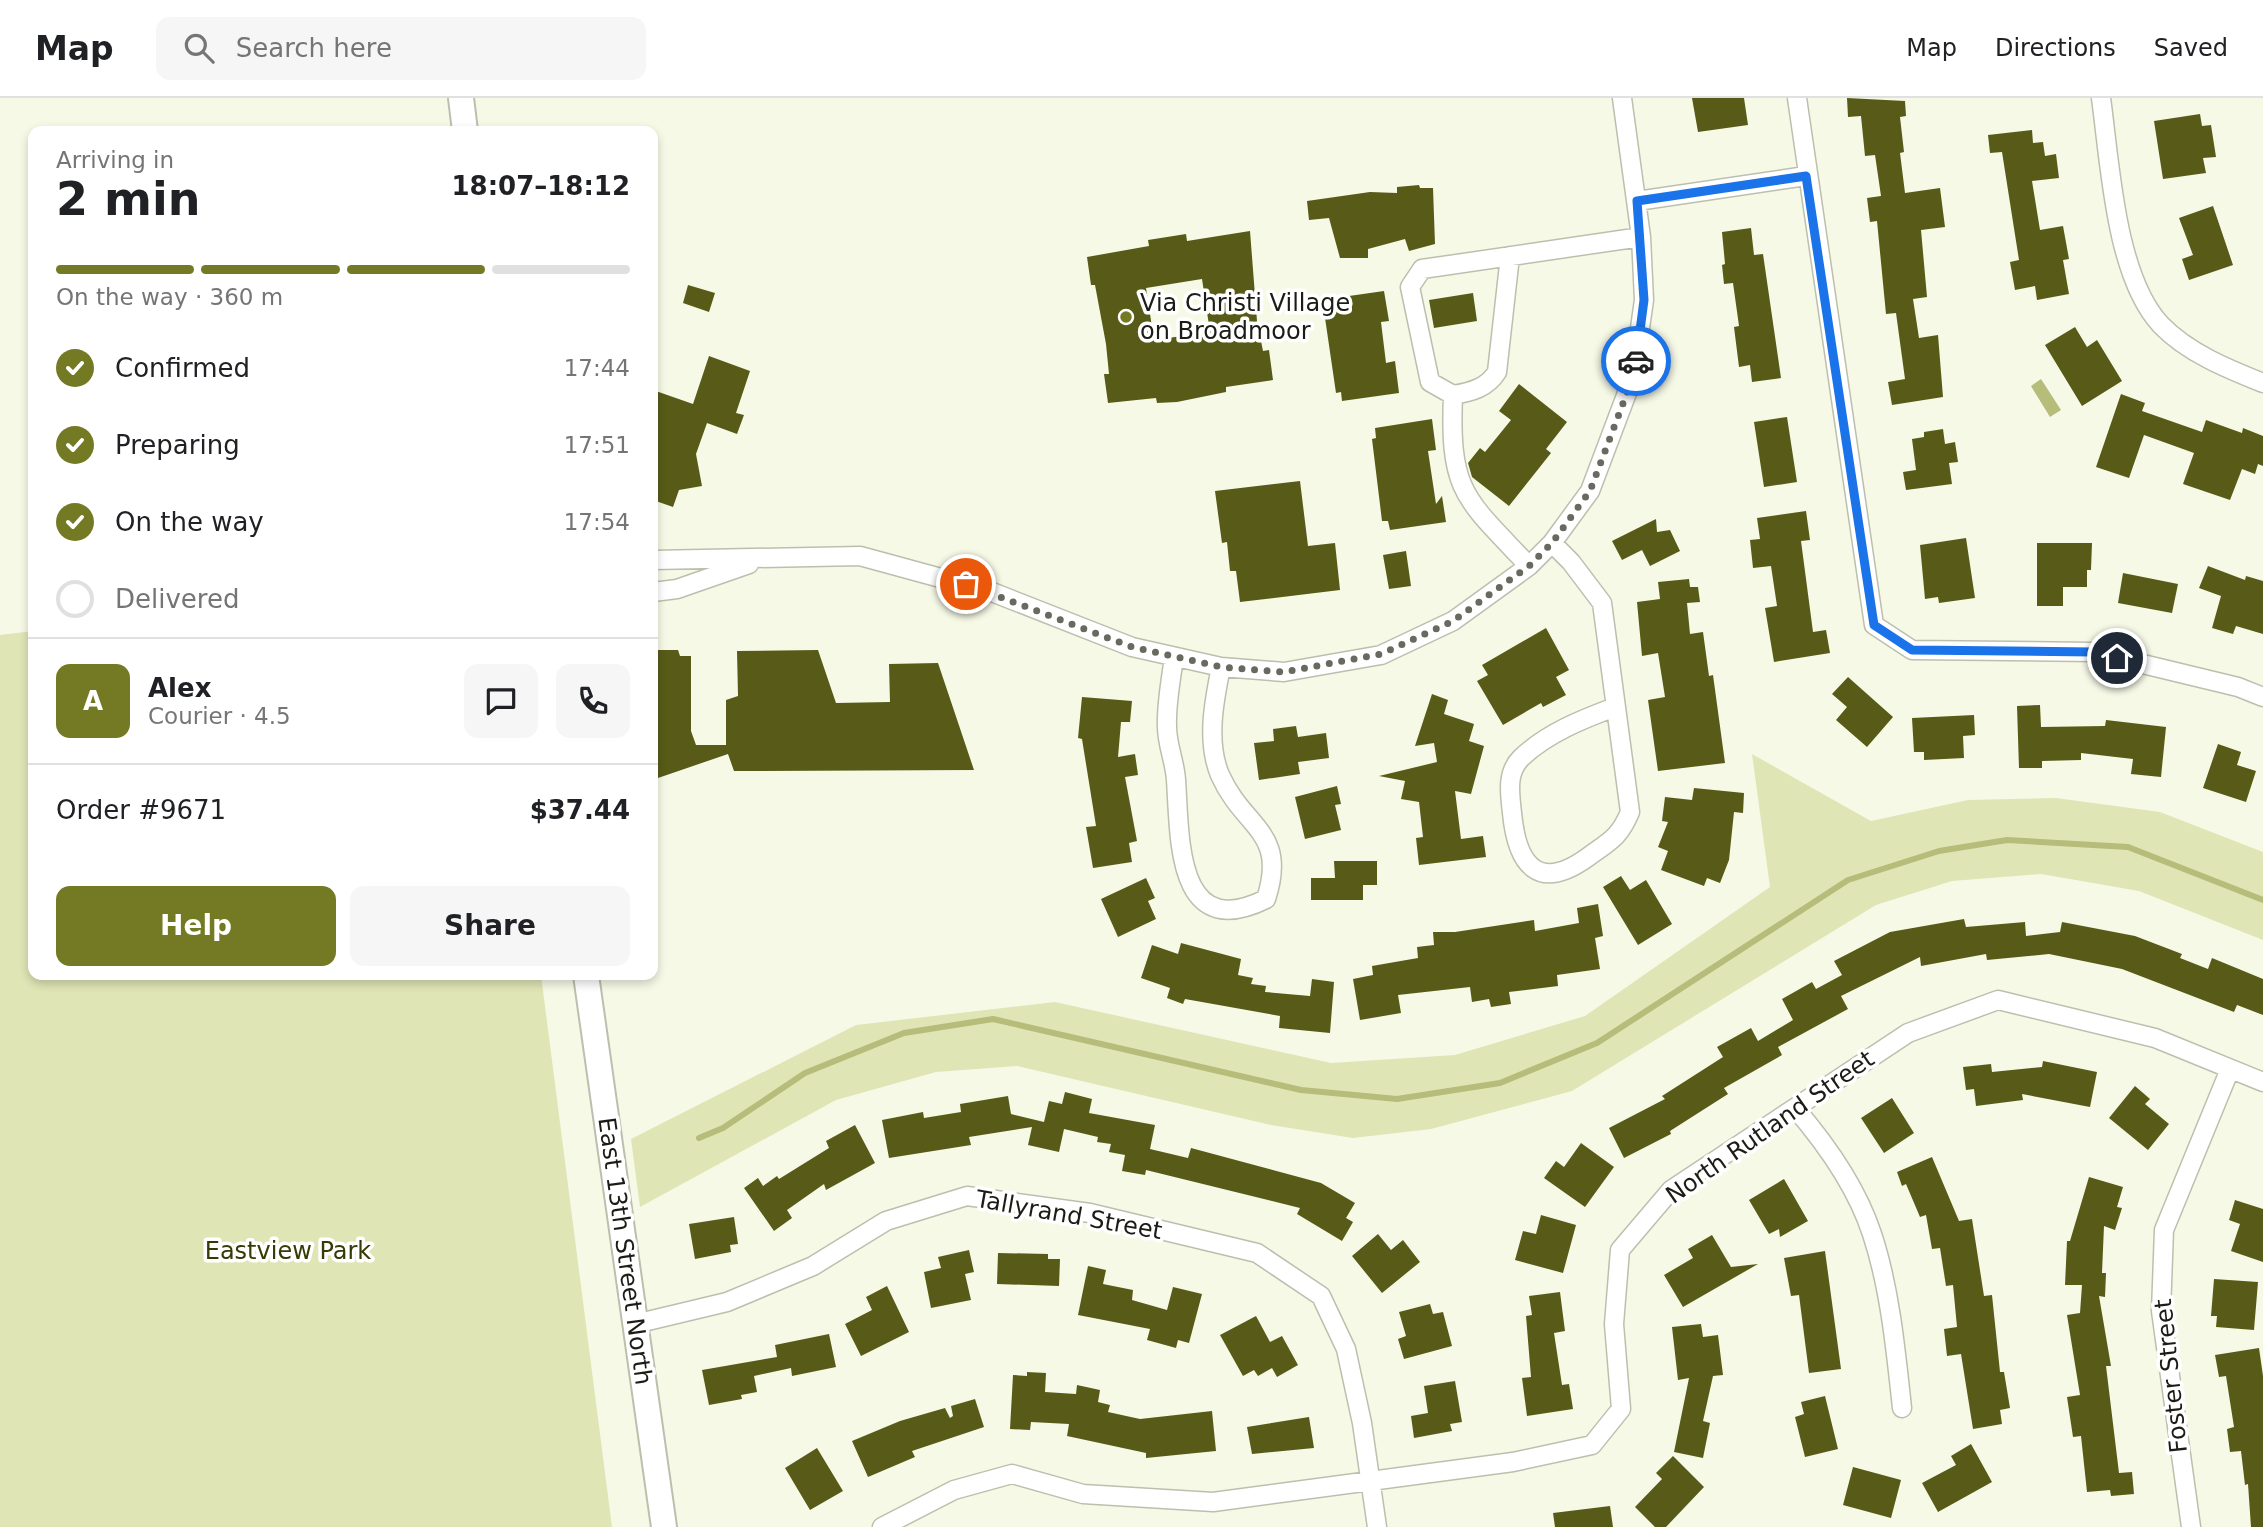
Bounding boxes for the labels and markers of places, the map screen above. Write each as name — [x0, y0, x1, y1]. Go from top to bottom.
place label: Via Christi Village on Broadmoor — [1140, 289, 1350, 345]
marker: Via Christi Village on Broadmoor — [1118, 309, 1134, 325]
pin — [936, 554, 996, 614]
pin — [2087, 628, 2147, 688]

